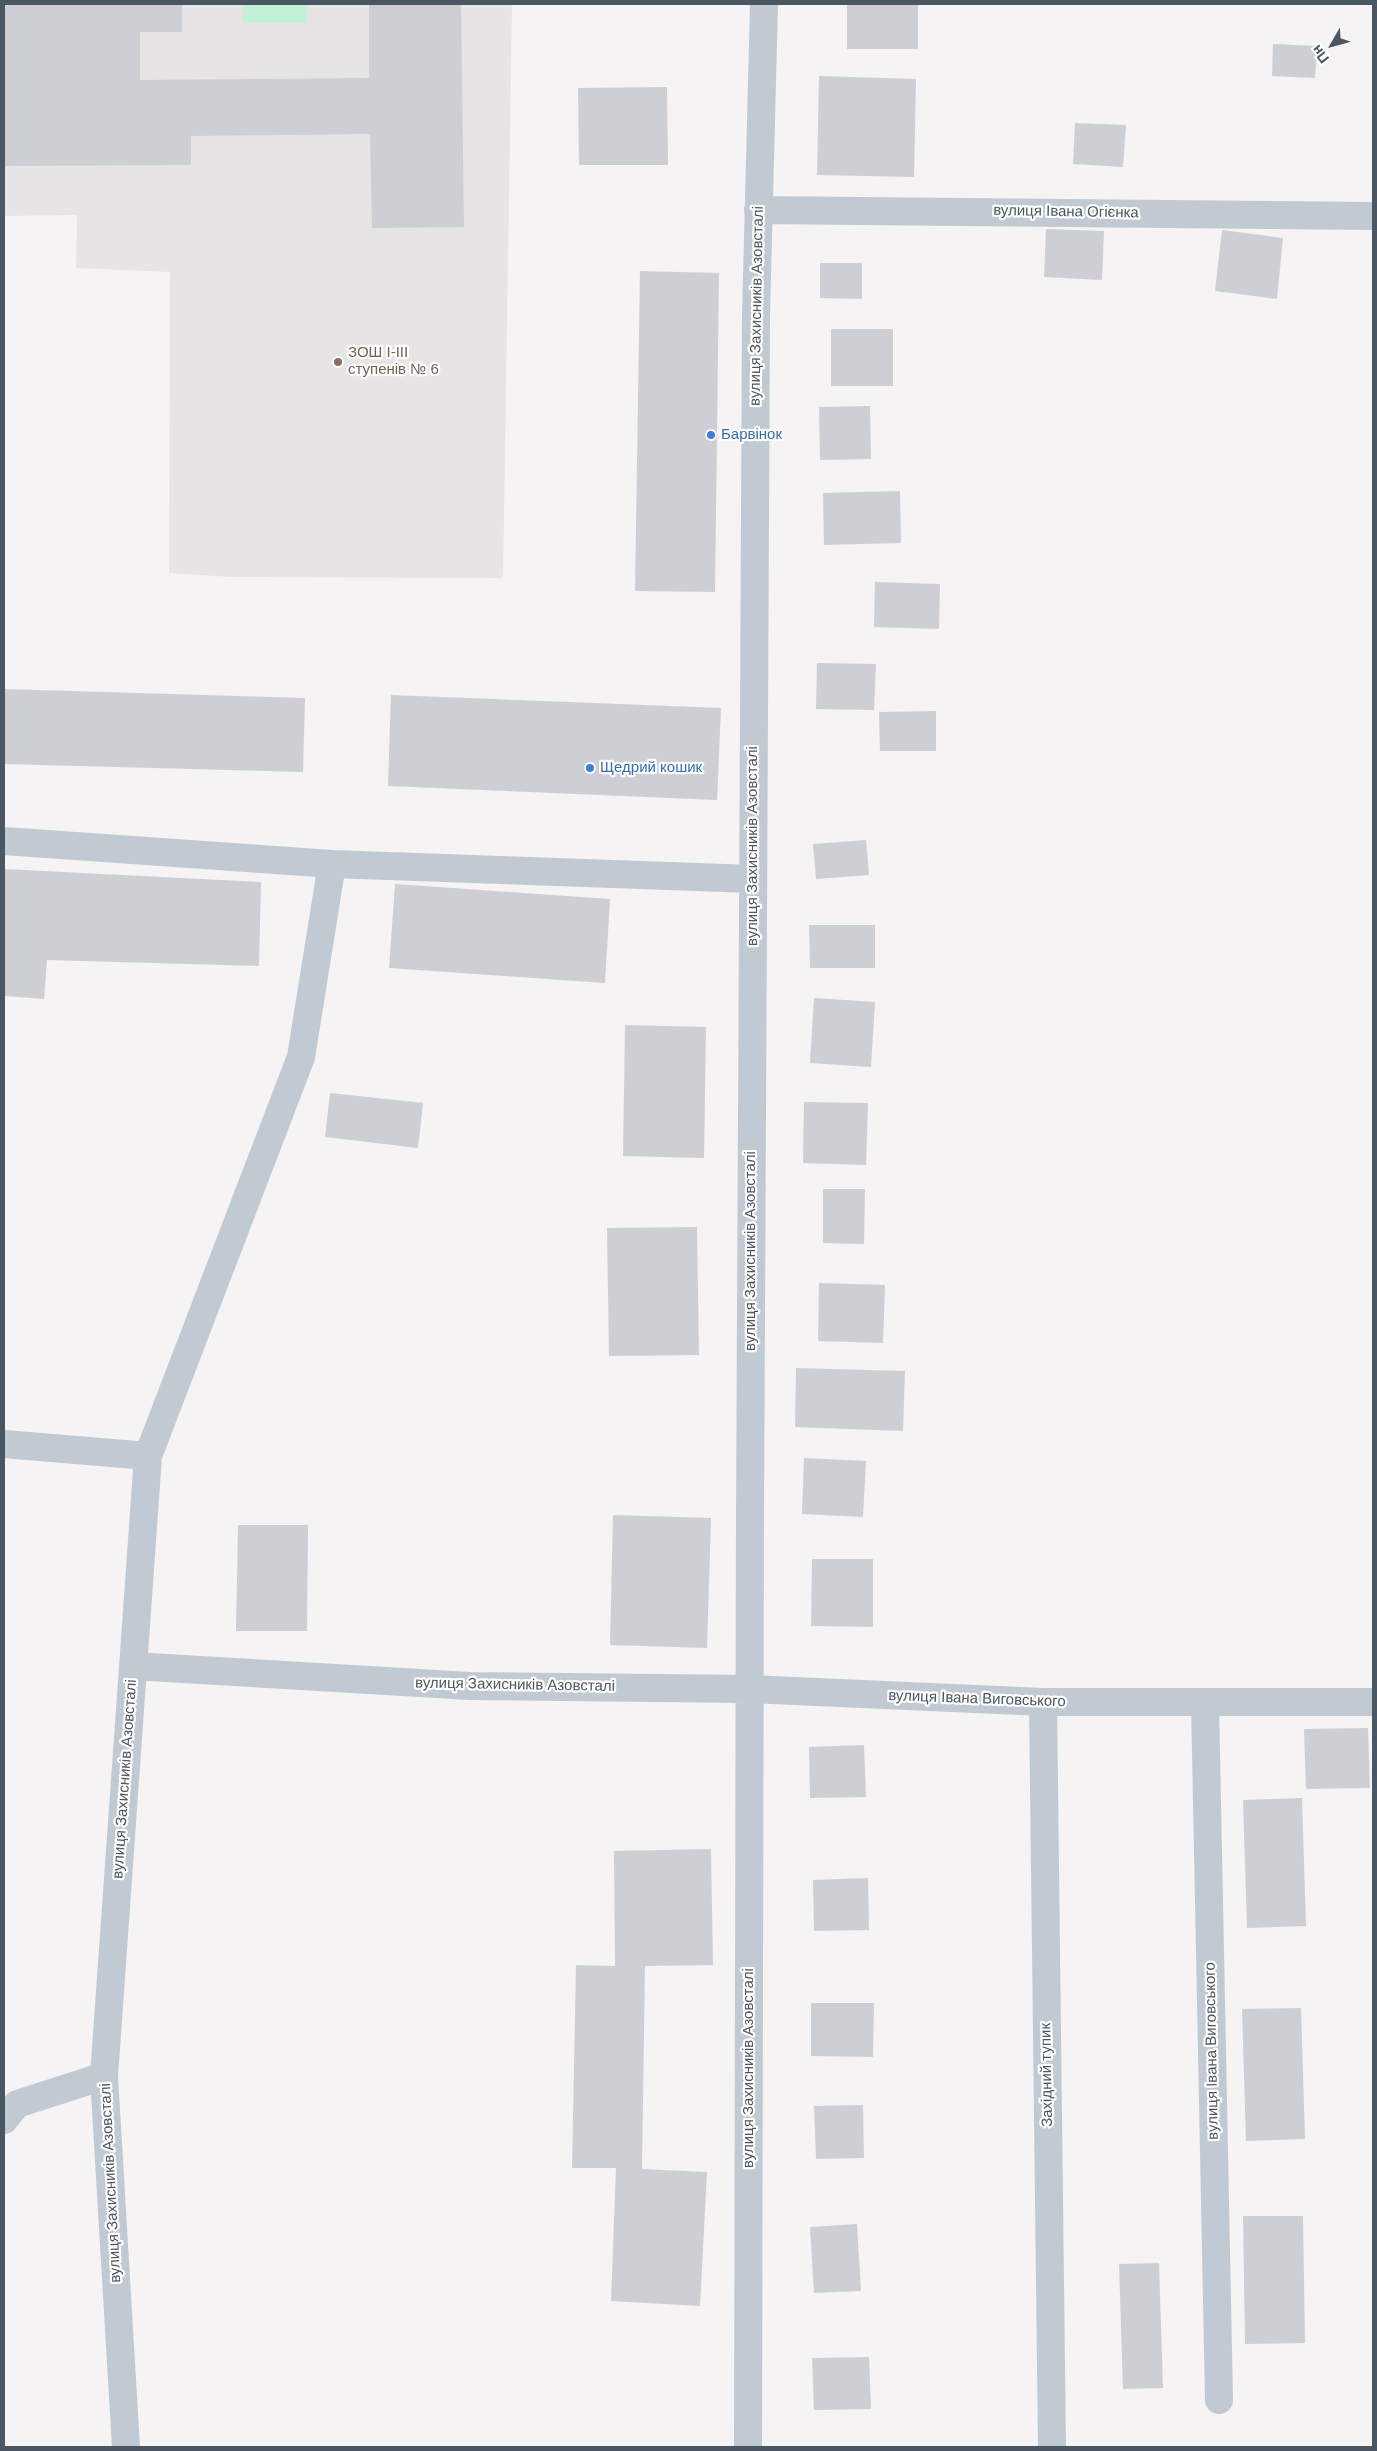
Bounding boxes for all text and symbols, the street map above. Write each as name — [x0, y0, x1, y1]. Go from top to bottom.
north arrow — [1307, 20, 1357, 70]
text: Пн — [1308, 42, 1332, 66]
street label: вулиця Івана Огієнка — [993, 202, 1139, 222]
street label: вулиця Захисників Азовсталі — [746, 206, 768, 406]
place label: ЗОШ I-III ступенів № 6 — [348, 344, 439, 379]
marker: ЗОШ I-III ступенів № 6 — [332, 356, 344, 368]
place label: Барвінок — [721, 426, 782, 444]
marker: Барвінок — [705, 429, 717, 441]
street label: вулиця Захисників Азовсталі — [744, 746, 762, 946]
place label: Щедрий кошик — [600, 759, 702, 777]
marker: Щедрий кошик — [584, 762, 596, 774]
street label: вулиця Захисників Азовсталі — [742, 1151, 760, 1351]
street label: вулиця Захисників Азовсталі — [415, 1674, 615, 1696]
street label: вулиця Захисників Азовсталі — [109, 1679, 141, 1879]
street label: вулиця Івана Виговського — [888, 1687, 1066, 1711]
street label: вулиця Івана Виговського — [1201, 1962, 1223, 2140]
street label: вулиця Захисників Азовсталі — [740, 1968, 758, 2168]
street label: Західний тупик — [1037, 2023, 1057, 2127]
street label: вулиця Захисників Азовсталі — [97, 2083, 125, 2283]

